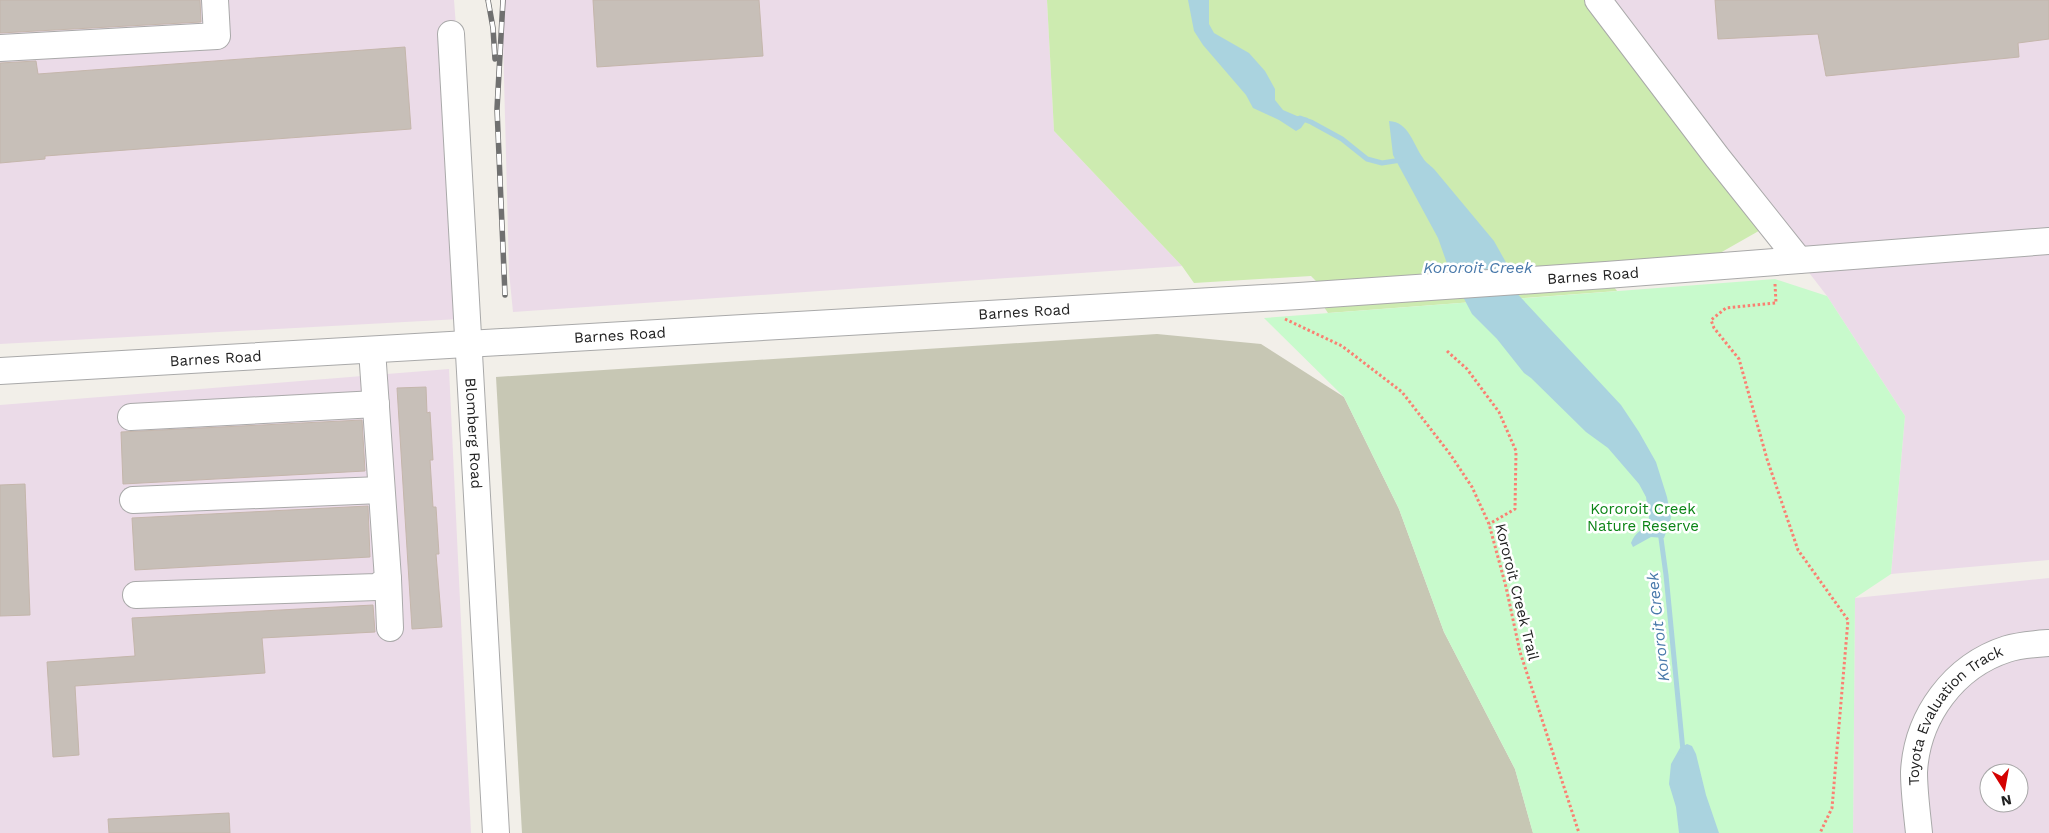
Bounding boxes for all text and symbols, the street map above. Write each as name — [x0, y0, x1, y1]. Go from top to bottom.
water label: Kororoit Creek — [1423, 258, 1534, 277]
street label: Barnes Road — [1547, 263, 1640, 288]
street label: Barnes Road — [978, 300, 1071, 323]
street label: Barnes Road — [573, 324, 666, 347]
street label: Barnes Road — [169, 347, 262, 370]
street label: Blomberg Road — [461, 377, 486, 489]
park label: Kororoit Creek Nature Reserve — [1587, 500, 1699, 535]
street label: Kororoit Creek Trail — [1491, 522, 1543, 663]
water label: Kororoit Creek — [1643, 570, 1673, 682]
street label: Toyota Evaluation Track — [1905, 642, 2006, 786]
north arrow — [1979, 763, 2029, 813]
text: N — [2000, 792, 2013, 810]

